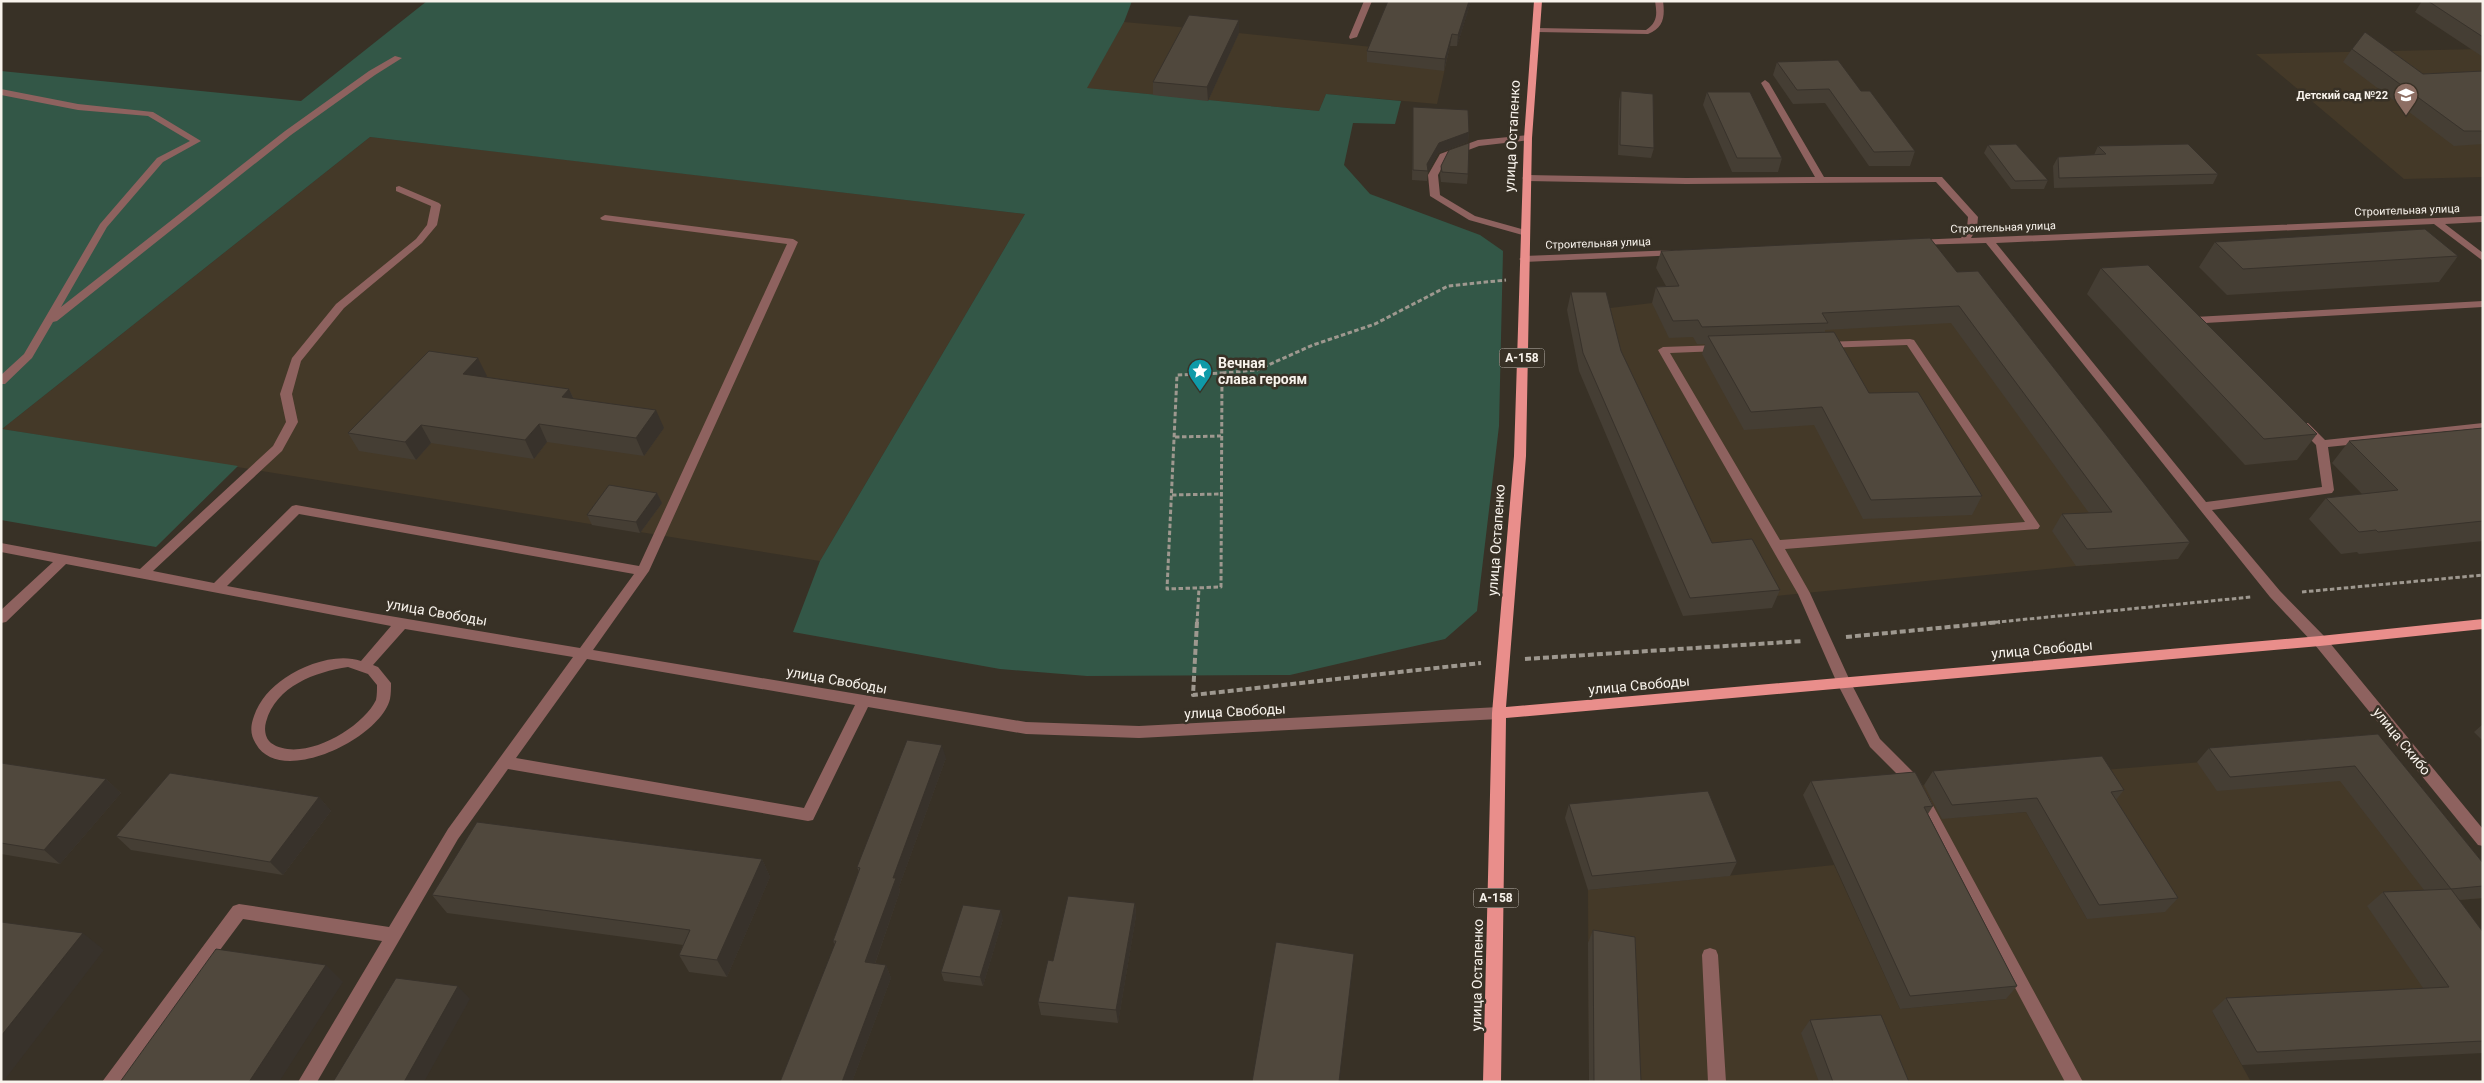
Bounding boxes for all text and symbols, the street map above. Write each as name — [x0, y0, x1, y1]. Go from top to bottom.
street label: улица Остапенко — [1501, 80, 1523, 192]
school or university icon: Детский сад №22 — [2393, 82, 2419, 116]
place label: Детский сад №22 — [2297, 89, 2388, 102]
street label: Строительная улица — [2354, 202, 2460, 219]
street label: Строительная улица — [1950, 219, 2056, 236]
street label: Строительная улица — [1545, 235, 1651, 252]
road number: А-158 — [1500, 348, 1544, 368]
place label: Вечная слава героям — [1218, 355, 1307, 387]
place icon: Вечная слава героям — [1187, 358, 1213, 392]
street label: улица Остапенко — [1484, 484, 1508, 596]
street label: улица Свободы — [386, 595, 488, 629]
street label: улица Свободы — [1991, 637, 2093, 661]
street label: улица Свободы — [786, 663, 888, 697]
street label: улица Свободы — [1588, 673, 1690, 697]
street label: улица Свободы — [1184, 700, 1286, 722]
street label: улица Скибо — [2370, 704, 2434, 778]
road number: А-158 — [1474, 888, 1518, 908]
street label: улица Остапенко — [1468, 919, 1486, 1031]

